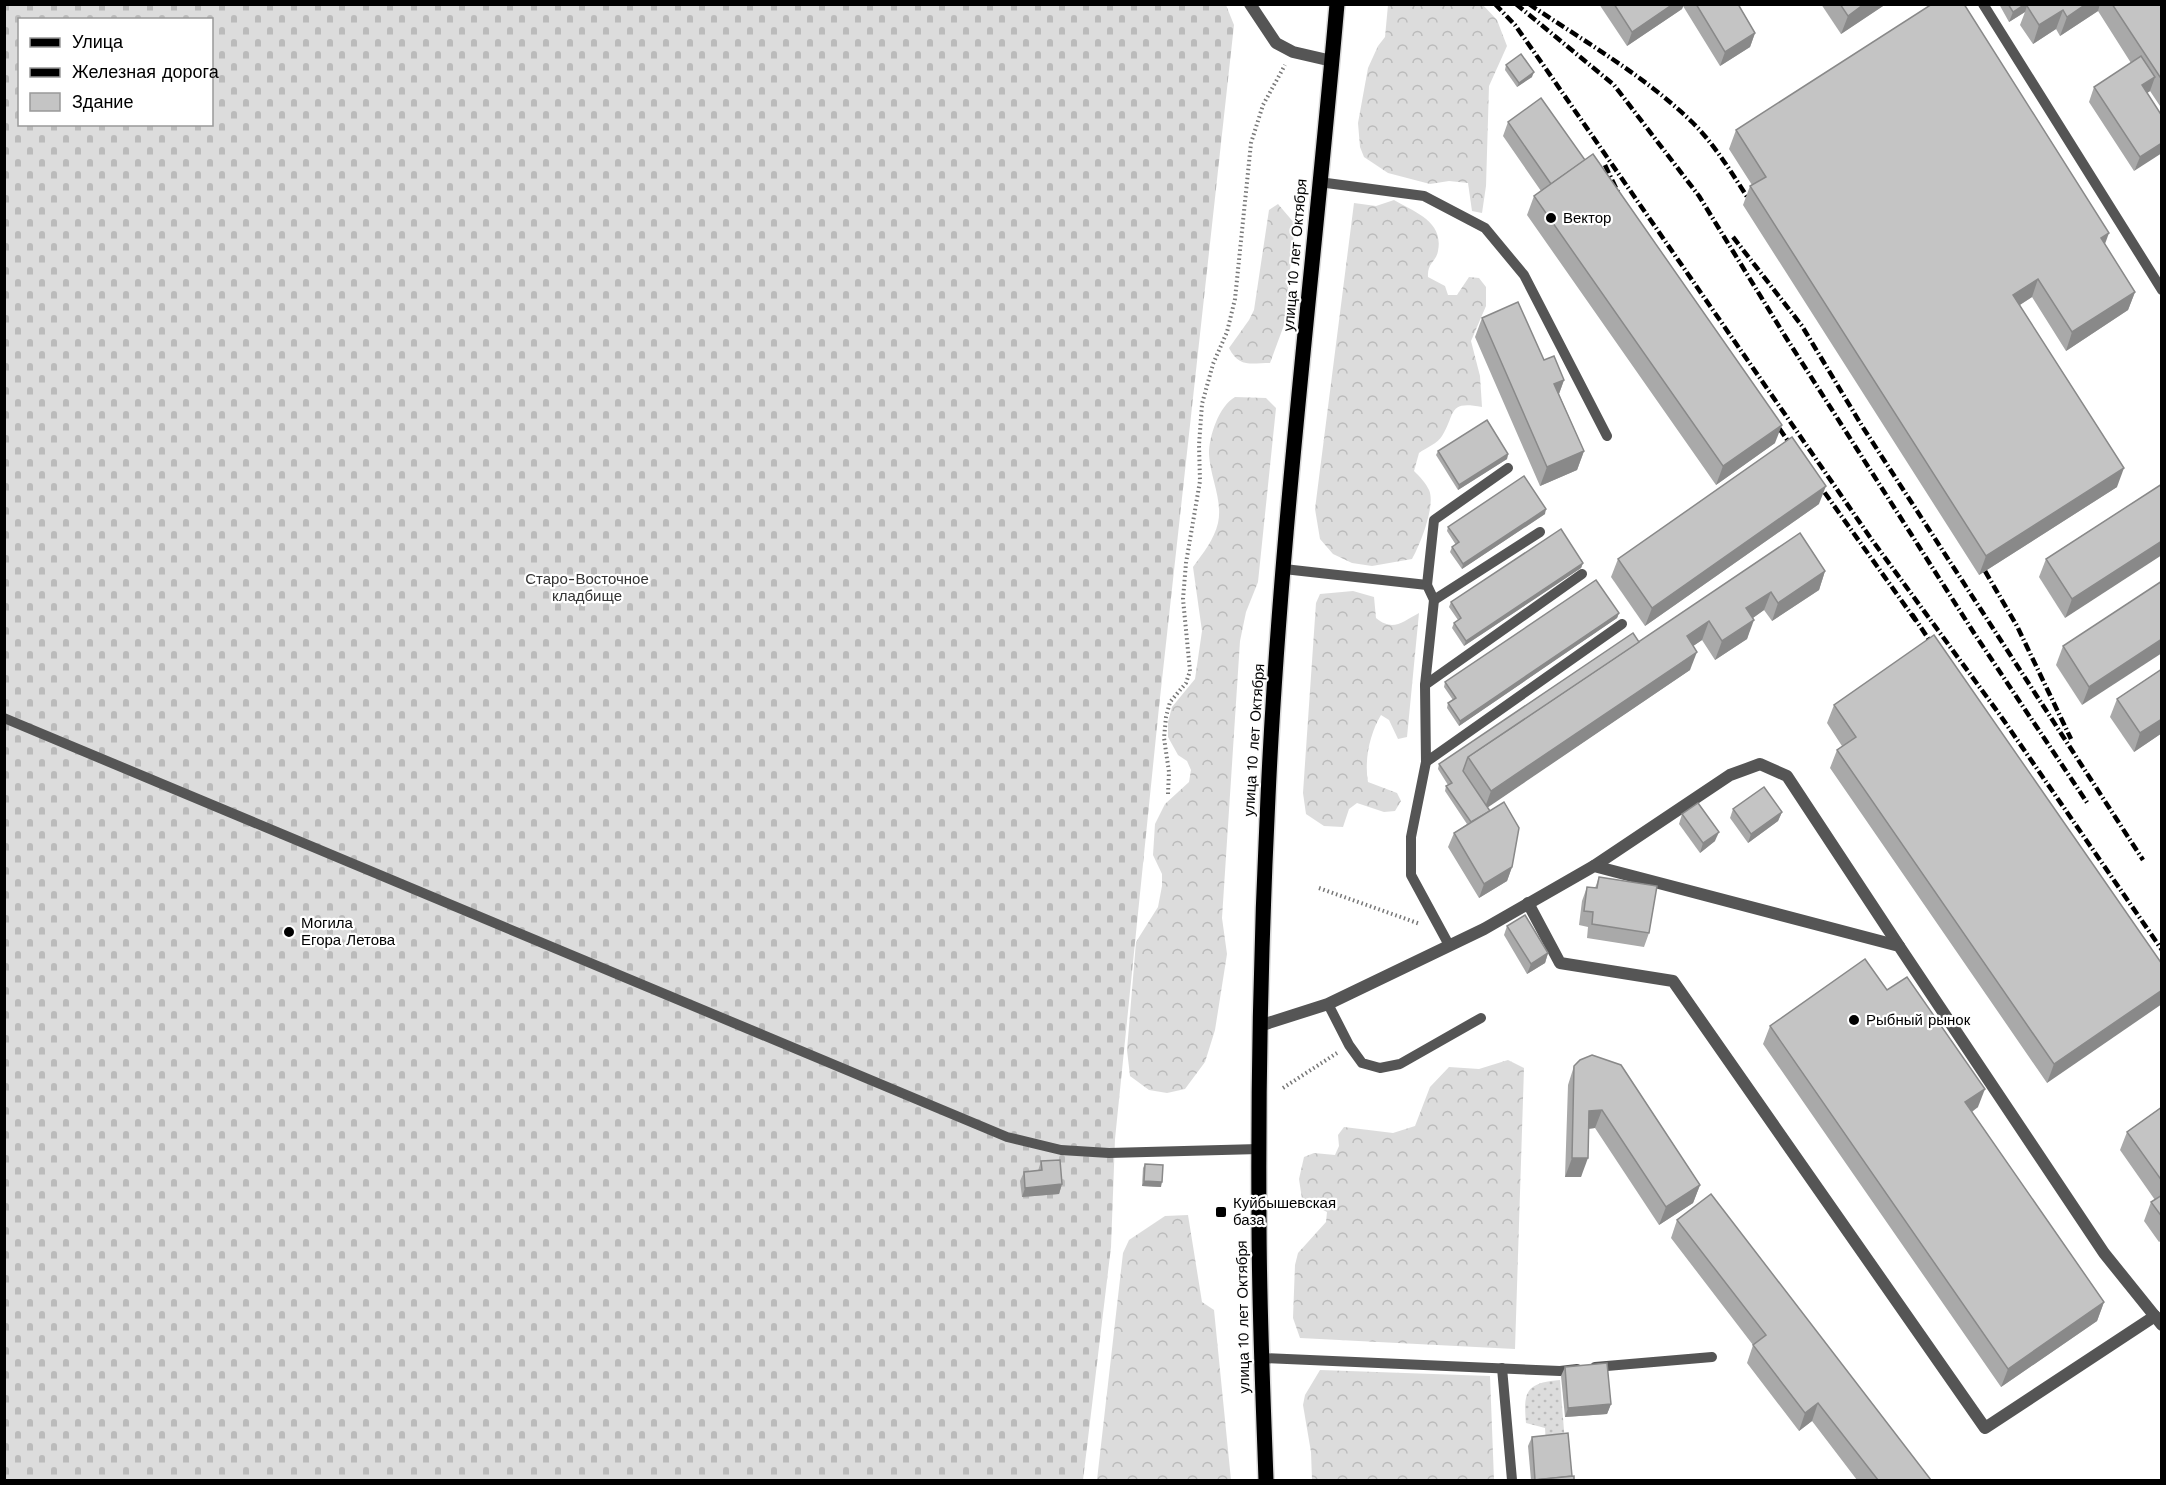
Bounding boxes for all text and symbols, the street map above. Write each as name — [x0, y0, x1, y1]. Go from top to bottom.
legend — [18, 18, 213, 126]
text: Улица — [72, 31, 124, 52]
text: Железная дорога — [72, 61, 220, 82]
text: Здание — [72, 91, 133, 112]
street label: улица 10 лет Октября — [1279, 178, 1311, 332]
place label: Вектор — [1563, 209, 1611, 227]
marker: Вектор — [1544, 211, 1558, 225]
park label: Старо-Восточное кладбище — [525, 570, 649, 605]
street label: улица 10 лет Октября — [1240, 663, 1268, 817]
place label: Могила Егора Летова — [301, 914, 396, 949]
marker: Могила Егора Летова — [282, 925, 296, 939]
place label: Рыбный рынок — [1866, 1011, 1971, 1029]
marker: Рыбный рынок — [1847, 1013, 1861, 1027]
place label: Куйбышевская база — [1233, 1194, 1336, 1229]
marker: Куйбышевская база — [1214, 1205, 1228, 1219]
street label: улица 10 лет Октября — [1233, 1240, 1253, 1394]

